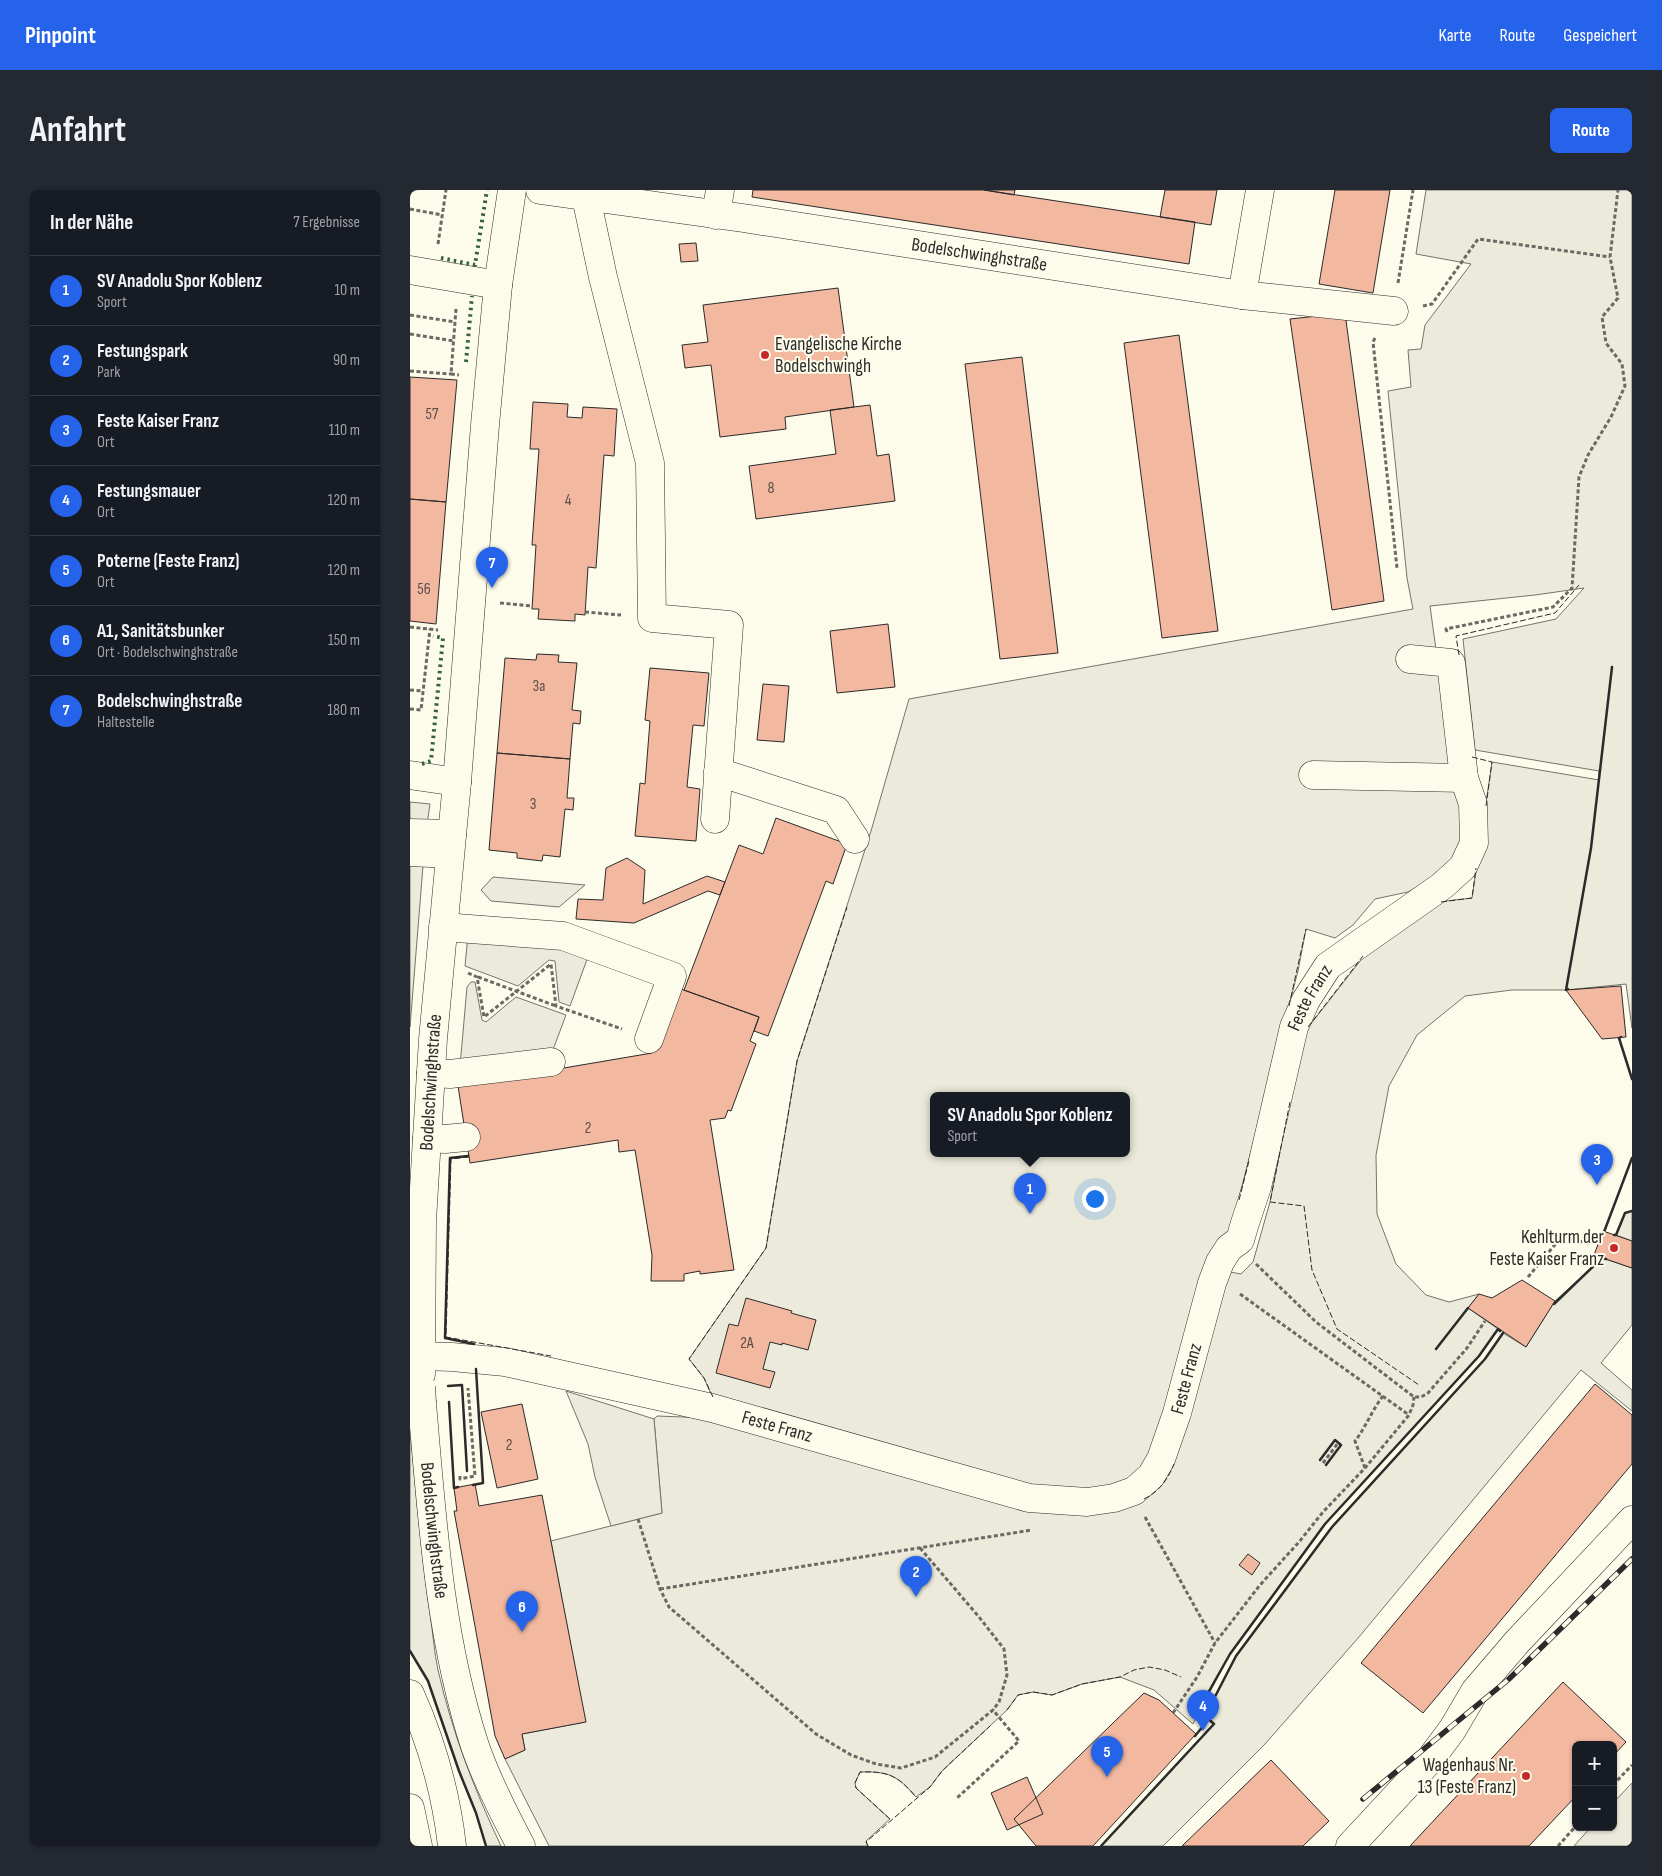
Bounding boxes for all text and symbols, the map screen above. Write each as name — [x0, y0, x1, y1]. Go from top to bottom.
text: Pinpoint — [25, 21, 96, 50]
text: Karte — [1439, 25, 1472, 46]
text: Route — [1500, 25, 1535, 46]
text: Gespeichert — [1563, 25, 1637, 46]
button: Route — [1550, 108, 1632, 153]
text: Anfahrt — [30, 109, 126, 152]
text: In der Nähe — [50, 210, 133, 235]
text: 7 Ergebnisse — [293, 213, 360, 232]
street label: Bodelschwinghstraße — [910, 233, 1049, 276]
text: SV Anadolu Spor Koblenz — [97, 270, 262, 293]
text: 1 — [63, 281, 69, 300]
text: 10 m — [334, 281, 360, 300]
text: Sport — [97, 293, 127, 312]
place label: Evangelische Kirche Bodelschwingh — [775, 333, 902, 378]
text: Festungspark — [97, 340, 188, 363]
marker: Evangelische Kirche Bodelschwingh — [759, 349, 771, 361]
text: 2 — [62, 351, 70, 370]
text: 90 m — [333, 351, 360, 370]
text: Park — [97, 363, 120, 382]
house number: 57 — [426, 405, 439, 424]
text: Feste Kaiser Franz — [97, 410, 219, 433]
text: 3 — [62, 421, 70, 440]
text: 110 m — [329, 421, 360, 440]
text: Ort — [97, 433, 115, 452]
house number: 8 — [767, 479, 775, 498]
text: Festungsmauer — [97, 480, 201, 503]
text: 4 — [62, 491, 70, 510]
text: 120 m — [328, 491, 360, 510]
house number: 4 — [565, 491, 572, 510]
text: Ort — [97, 503, 115, 522]
pin: 7 — [476, 547, 508, 588]
text: Poterne (Feste Franz) — [97, 550, 240, 573]
text: 5 — [62, 561, 70, 580]
text: 120 m — [328, 561, 360, 580]
text: Ort — [97, 573, 115, 592]
house number: 56 — [417, 580, 431, 599]
text: A1, Sanitätsbunker — [97, 620, 224, 643]
text: 6 — [62, 631, 70, 650]
text: 150 m — [328, 631, 360, 650]
text: Ort · Bodelschwinghstraße — [97, 643, 238, 662]
house number: 3a — [533, 677, 545, 696]
text: Bodelschwinghstraße — [97, 690, 242, 713]
text: 7 — [63, 701, 69, 720]
text: 180 m — [327, 701, 360, 720]
text: Haltestelle — [97, 713, 155, 732]
house number: 3 — [530, 795, 536, 814]
street label: Feste Franz — [1282, 960, 1337, 1034]
street label: Bodelschwinghstraße — [415, 1013, 447, 1151]
popup — [930, 1092, 1130, 1157]
text: SV Anadolu Spor Koblenz — [947, 1104, 1113, 1127]
house number: 2 — [585, 1119, 591, 1138]
text: Sport — [947, 1127, 977, 1146]
pin: 3 — [1581, 1144, 1613, 1185]
pin: 1 — [1014, 1173, 1046, 1214]
your location — [1082, 1186, 1108, 1212]
place label: Kehlturm der Feste Kaiser Franz — [1489, 1226, 1605, 1271]
marker: Kehlturm der Feste Kaiser Franz — [1608, 1242, 1620, 1254]
house number: 2A — [740, 1334, 754, 1353]
street label: Feste Franz — [1166, 1341, 1207, 1417]
street label: Feste Franz — [739, 1406, 815, 1447]
house number: 2 — [506, 1436, 512, 1455]
street label: Bodelschwinghstraße — [416, 1461, 453, 1600]
pin: 2 — [900, 1556, 932, 1597]
pin: 6 — [506, 1591, 538, 1632]
pin: 4 — [1187, 1690, 1219, 1731]
pin: 5 — [1091, 1736, 1123, 1777]
map controls — [1572, 1741, 1617, 1831]
button: + — [1572, 1741, 1617, 1786]
place label: Wagenhaus Nr. 13 (Feste Franz) — [1418, 1754, 1516, 1799]
marker: Wagenhaus Nr. 13 (Feste Franz) — [1520, 1770, 1532, 1782]
button: − — [1572, 1786, 1617, 1831]

